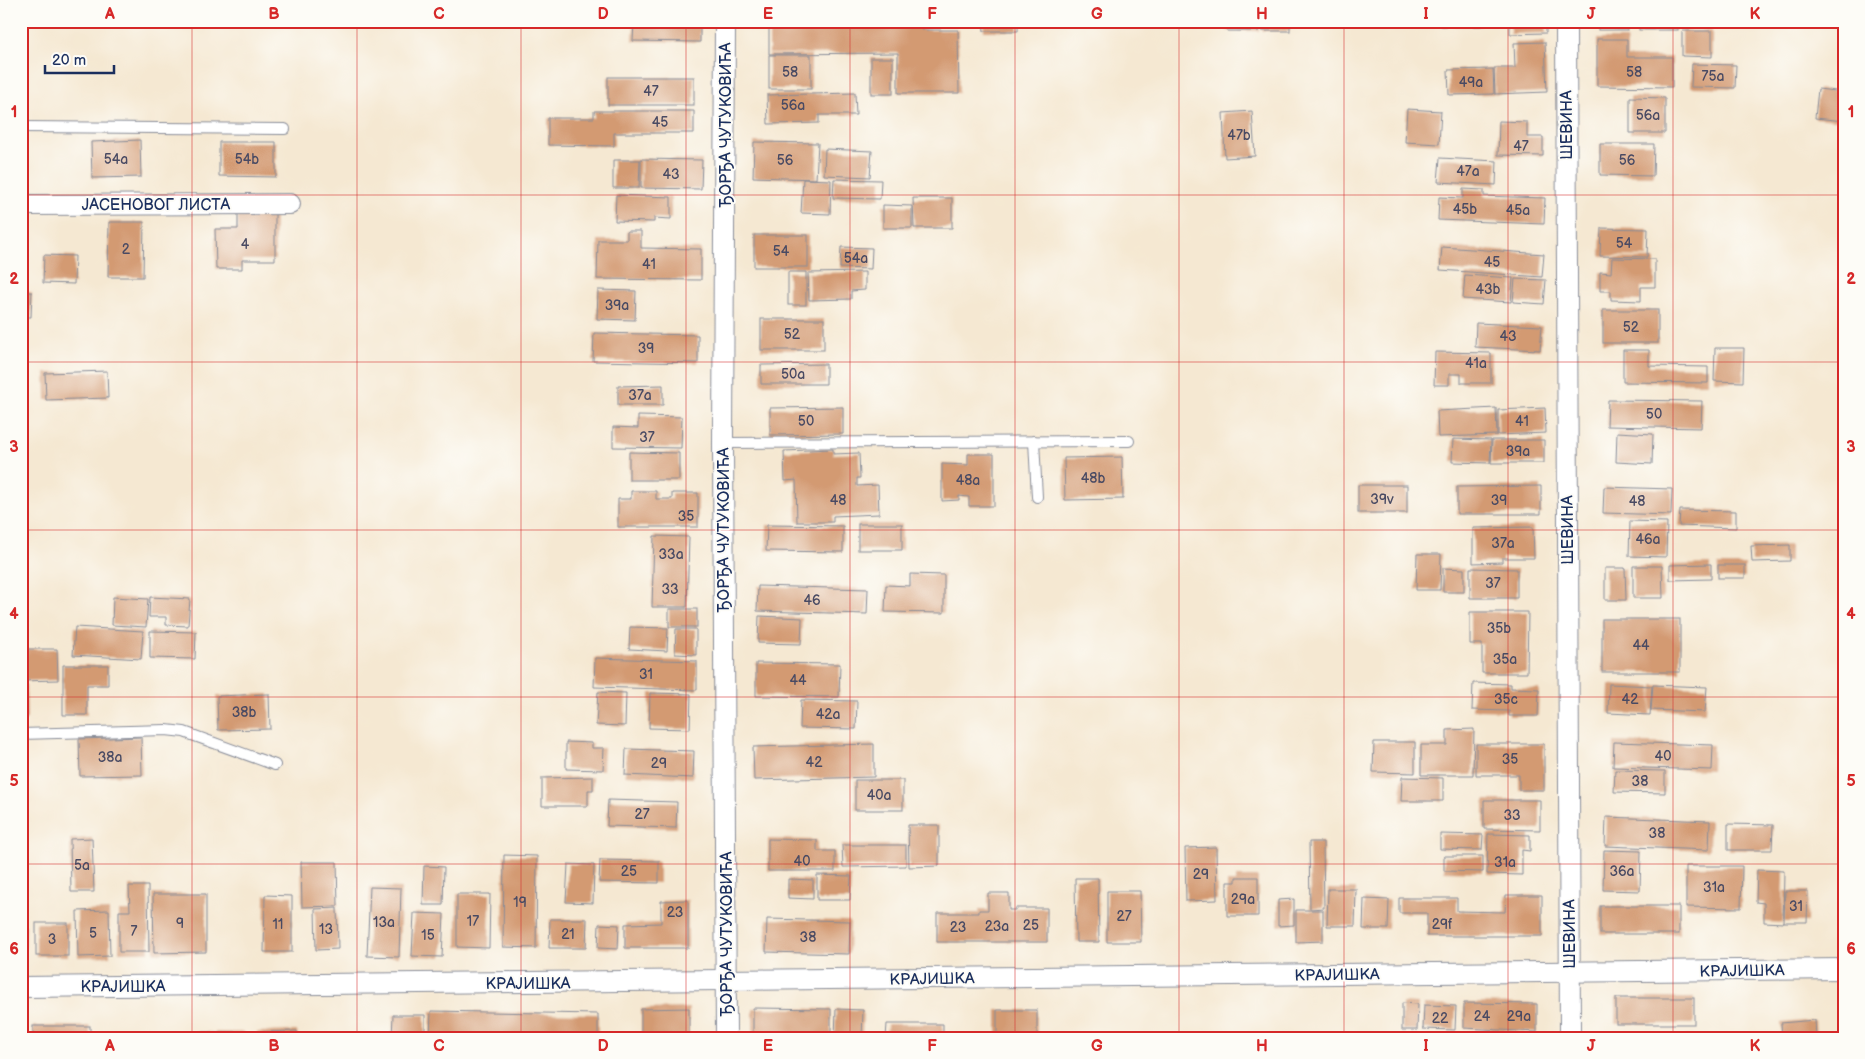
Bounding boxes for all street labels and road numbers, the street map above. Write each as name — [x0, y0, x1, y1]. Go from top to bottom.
street label: ЂОРЂА ЧУТУКОВИЋА — [717, 42, 736, 208]
street label: ШЕВИНА — [1558, 90, 1577, 160]
street label: ЈАСЕНОВОГ ЛИСТА — [82, 196, 231, 215]
street label: ЂОРЂА ЧУТУКОВИЋА — [715, 447, 734, 613]
street label: ШЕВИНА — [1559, 495, 1578, 565]
street label: ЂОРЂА ЧУТУКОВИЋА — [718, 851, 737, 1017]
street label: ШЕВИНА — [1561, 899, 1580, 969]
street label: КРАЈИШКА — [1699, 961, 1785, 982]
street label: КРАЈИШКА — [1294, 965, 1380, 986]
street label: КРАЈИШКА — [889, 969, 975, 990]
street label: КРАЈИШКА — [485, 975, 571, 994]
street label: КРАЈИШКА — [80, 978, 166, 997]

